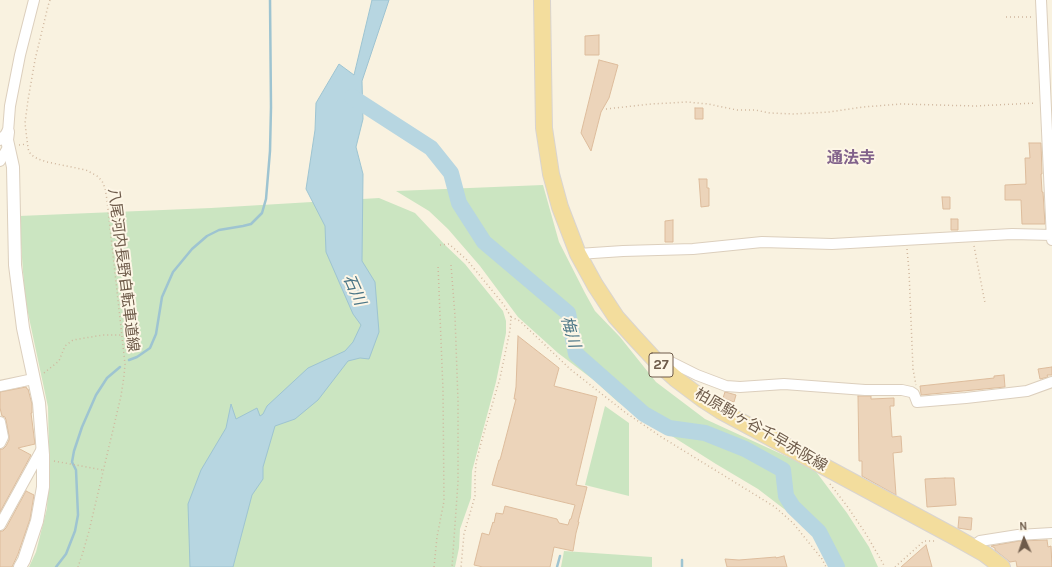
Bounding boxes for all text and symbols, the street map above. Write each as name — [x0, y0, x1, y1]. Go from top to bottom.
district label: 通法寺 — [827, 148, 875, 168]
street label: 八尾河内長野自転車道線 — [104, 187, 142, 353]
water label: 石川 — [339, 271, 369, 309]
water label: 梅川 — [556, 314, 584, 350]
road number: 27 — [649, 353, 673, 377]
street label: 柏原駒ヶ谷千早赤阪線 — [692, 385, 830, 475]
north arrow — [1004, 519, 1044, 559]
text: N — [1019, 520, 1028, 533]

